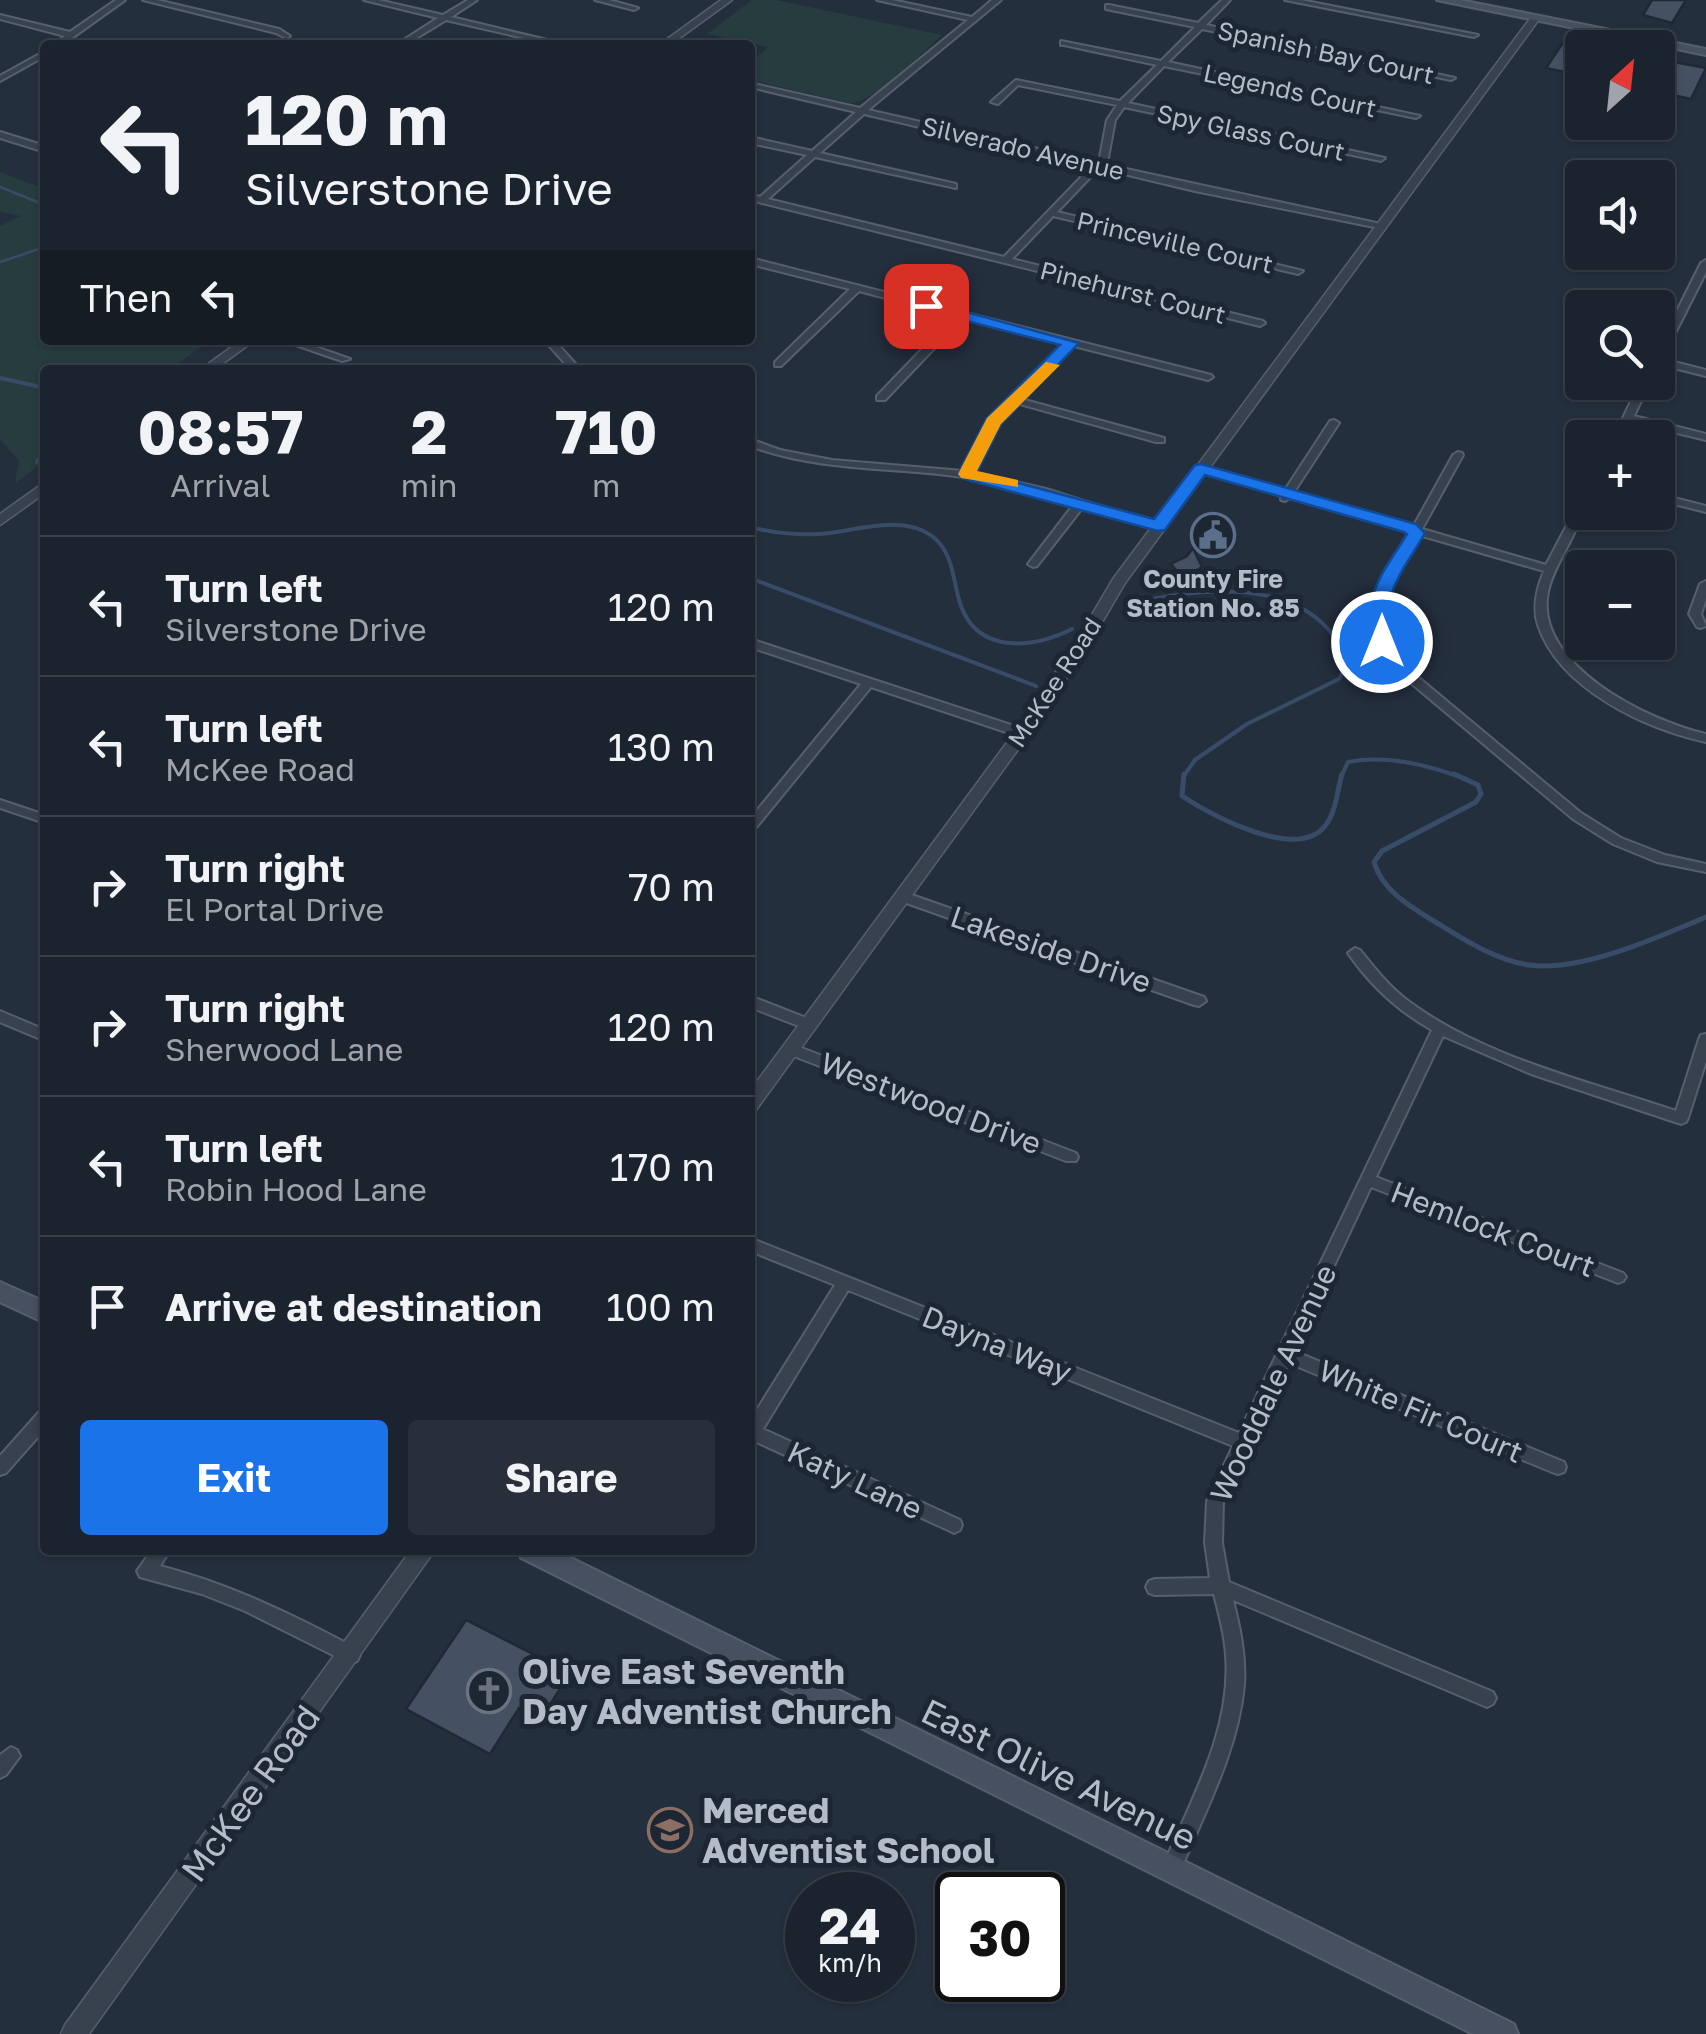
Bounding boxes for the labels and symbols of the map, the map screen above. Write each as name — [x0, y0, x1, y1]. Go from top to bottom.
street label: Spanish Bay Court — [1215, 14, 1437, 90]
north arrow — [1565, 30, 1675, 140]
street label: Legends Court — [1201, 57, 1379, 123]
street label: Spy Glass Court — [1154, 97, 1348, 167]
street label: Silverado Avenue — [919, 110, 1127, 186]
street label: Princeville Court — [1074, 204, 1276, 280]
street label: Pinehurst Court — [1037, 254, 1229, 330]
pin — [884, 264, 969, 349]
public building icon: County Fire Station No. 85 — [1190, 512, 1236, 558]
place label: County Fire Station No. 85 — [1126, 563, 1300, 623]
position arrow — [1330, 590, 1434, 694]
street label: McKee Road — [1001, 611, 1107, 753]
street label: Lakeside Drive — [946, 898, 1156, 1000]
street label: Westwood Drive — [816, 1044, 1046, 1162]
street label: Hemlock Court — [1386, 1174, 1600, 1284]
street label: Wooddale Avenue — [1202, 1259, 1344, 1507]
street label: Dayna Way — [917, 1298, 1077, 1390]
street label: White Fir Court — [1314, 1352, 1528, 1470]
street label: Katy Lane — [782, 1433, 928, 1527]
place label: Olive East Seventh Day Adventist Church — [522, 1650, 892, 1732]
church icon: Olive East Seventh Day Adventist Church — [466, 1668, 512, 1714]
street label: East Olive Avenue — [915, 1689, 1203, 1859]
street label: McKee Road — [172, 1697, 328, 1889]
place label: Merced Adventist School — [702, 1789, 995, 1871]
school or university icon: Merced Adventist School — [647, 1807, 693, 1853]
speed limit sign: 30 — [935, 1872, 1065, 2002]

